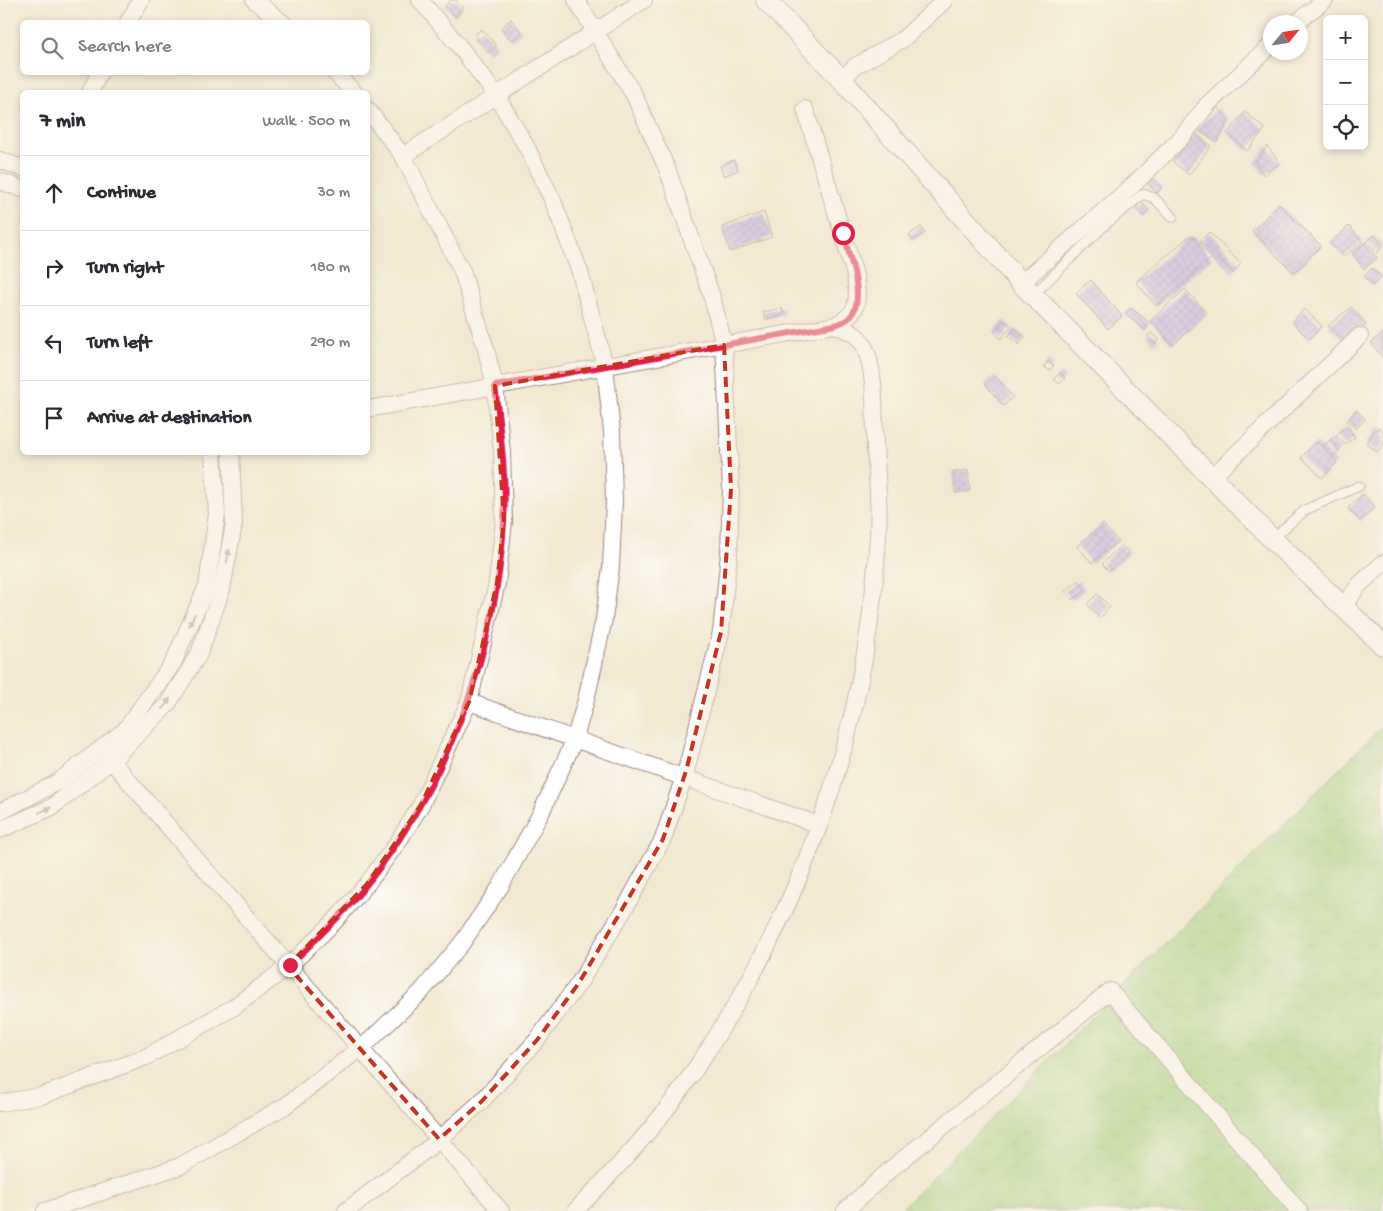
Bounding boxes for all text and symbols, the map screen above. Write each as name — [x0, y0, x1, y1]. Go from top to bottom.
north arrow — [1263, 15, 1308, 60]
map controls — [1323, 15, 1368, 150]
button: + — [1323, 15, 1368, 60]
search box — [20, 20, 370, 75]
icon: search — [38, 34, 66, 62]
text: Search here — [78, 36, 172, 59]
button: − — [1323, 60, 1368, 105]
button: locate — [1323, 105, 1368, 150]
text: 7 min — [40, 110, 85, 135]
text: Walk · 500 m — [263, 113, 350, 132]
icon: ahead — [40, 179, 68, 207]
text: Continue — [87, 182, 156, 205]
text: 30 m — [317, 184, 350, 203]
route start — [832, 222, 855, 245]
icon: right — [40, 254, 68, 282]
text: Turn right — [87, 257, 163, 280]
text: 180 m — [311, 259, 350, 278]
icon: left — [40, 329, 68, 357]
text: Turn left — [87, 332, 151, 355]
text: 290 m — [310, 334, 350, 353]
icon: arrive — [40, 404, 68, 432]
text: Arrive at destination — [87, 407, 251, 430]
one-way arrow — [225, 547, 233, 563]
one-way arrow — [188, 613, 196, 627]
one-way arrow — [161, 698, 172, 711]
one-way arrow — [38, 806, 52, 814]
route end — [279, 954, 302, 977]

